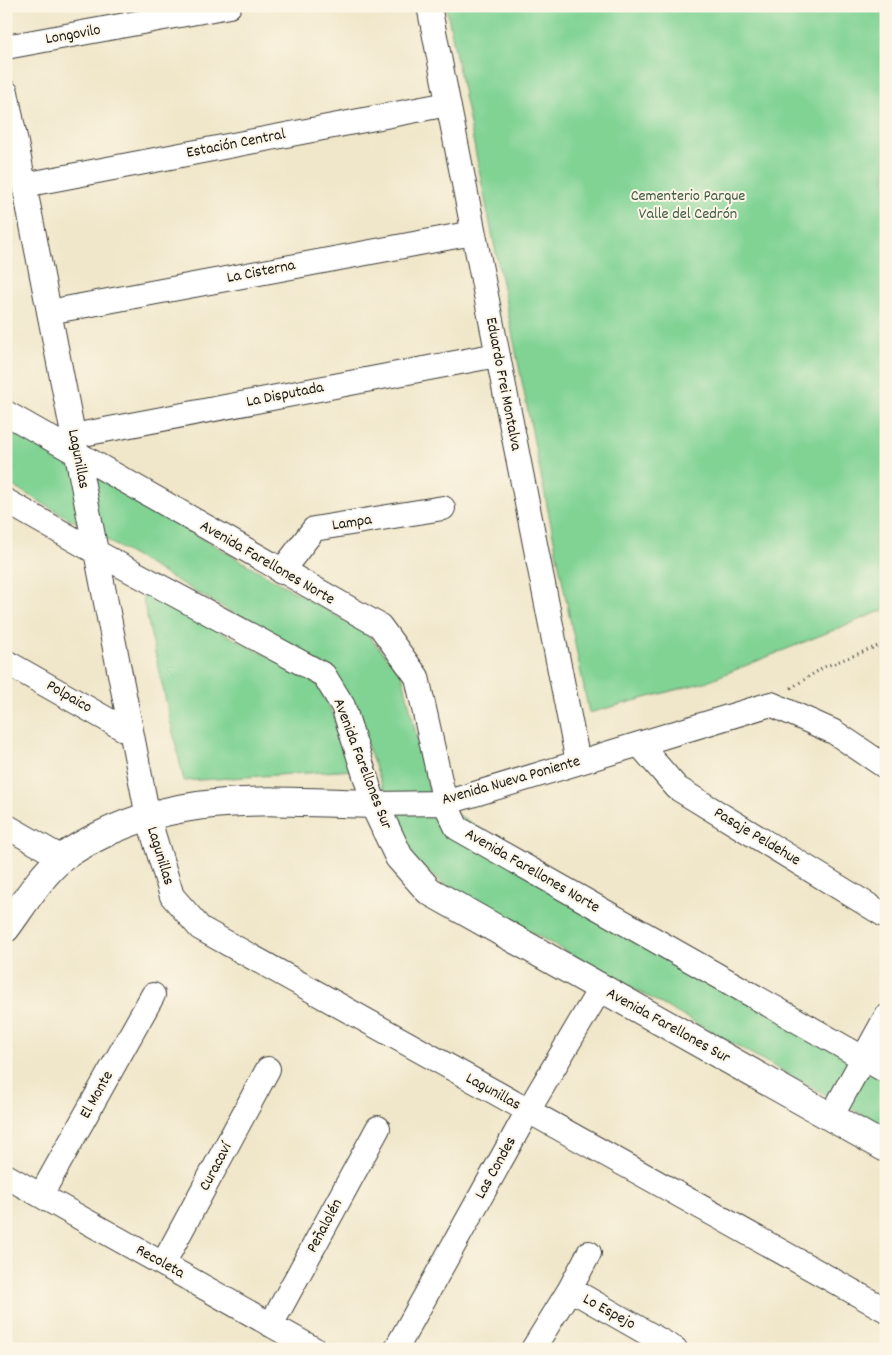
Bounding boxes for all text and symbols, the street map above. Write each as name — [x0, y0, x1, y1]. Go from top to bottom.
street label: Longovilo — [44, 19, 102, 51]
street label: Estación Central — [185, 123, 288, 165]
park label: Cementerio Parque Valle del Cedrón — [631, 185, 745, 226]
street label: La Cisterna — [225, 254, 298, 290]
street label: Eduardo Frei Montalva — [479, 315, 527, 453]
street label: La Disputada — [244, 376, 326, 414]
street label: Lagunillas — [61, 427, 95, 491]
street label: Lampa — [330, 508, 374, 537]
street label: Avenida Farellones Norte — [195, 515, 339, 611]
street label: Polpaico — [42, 675, 96, 719]
street label: Avenida Farellones Sur — [326, 695, 398, 833]
street label: Avenida Nueva Poniente — [439, 750, 583, 812]
street label: Pasaje Peldehue — [709, 802, 805, 872]
street label: Avenida Farellones Norte — [460, 823, 604, 919]
street label: Lagunillas — [140, 824, 180, 888]
street label: Avenida Farellones Sur — [602, 982, 734, 1070]
street label: El Monte — [74, 1067, 120, 1123]
street label: Lagunillas — [461, 1067, 525, 1117]
street label: Las Condes — [469, 1132, 523, 1203]
street label: Curacaví — [194, 1138, 239, 1195]
street label: Peñalolén — [301, 1195, 349, 1257]
street label: Recoleta — [131, 1239, 189, 1285]
street label: Lo Espejo — [578, 1288, 640, 1336]

